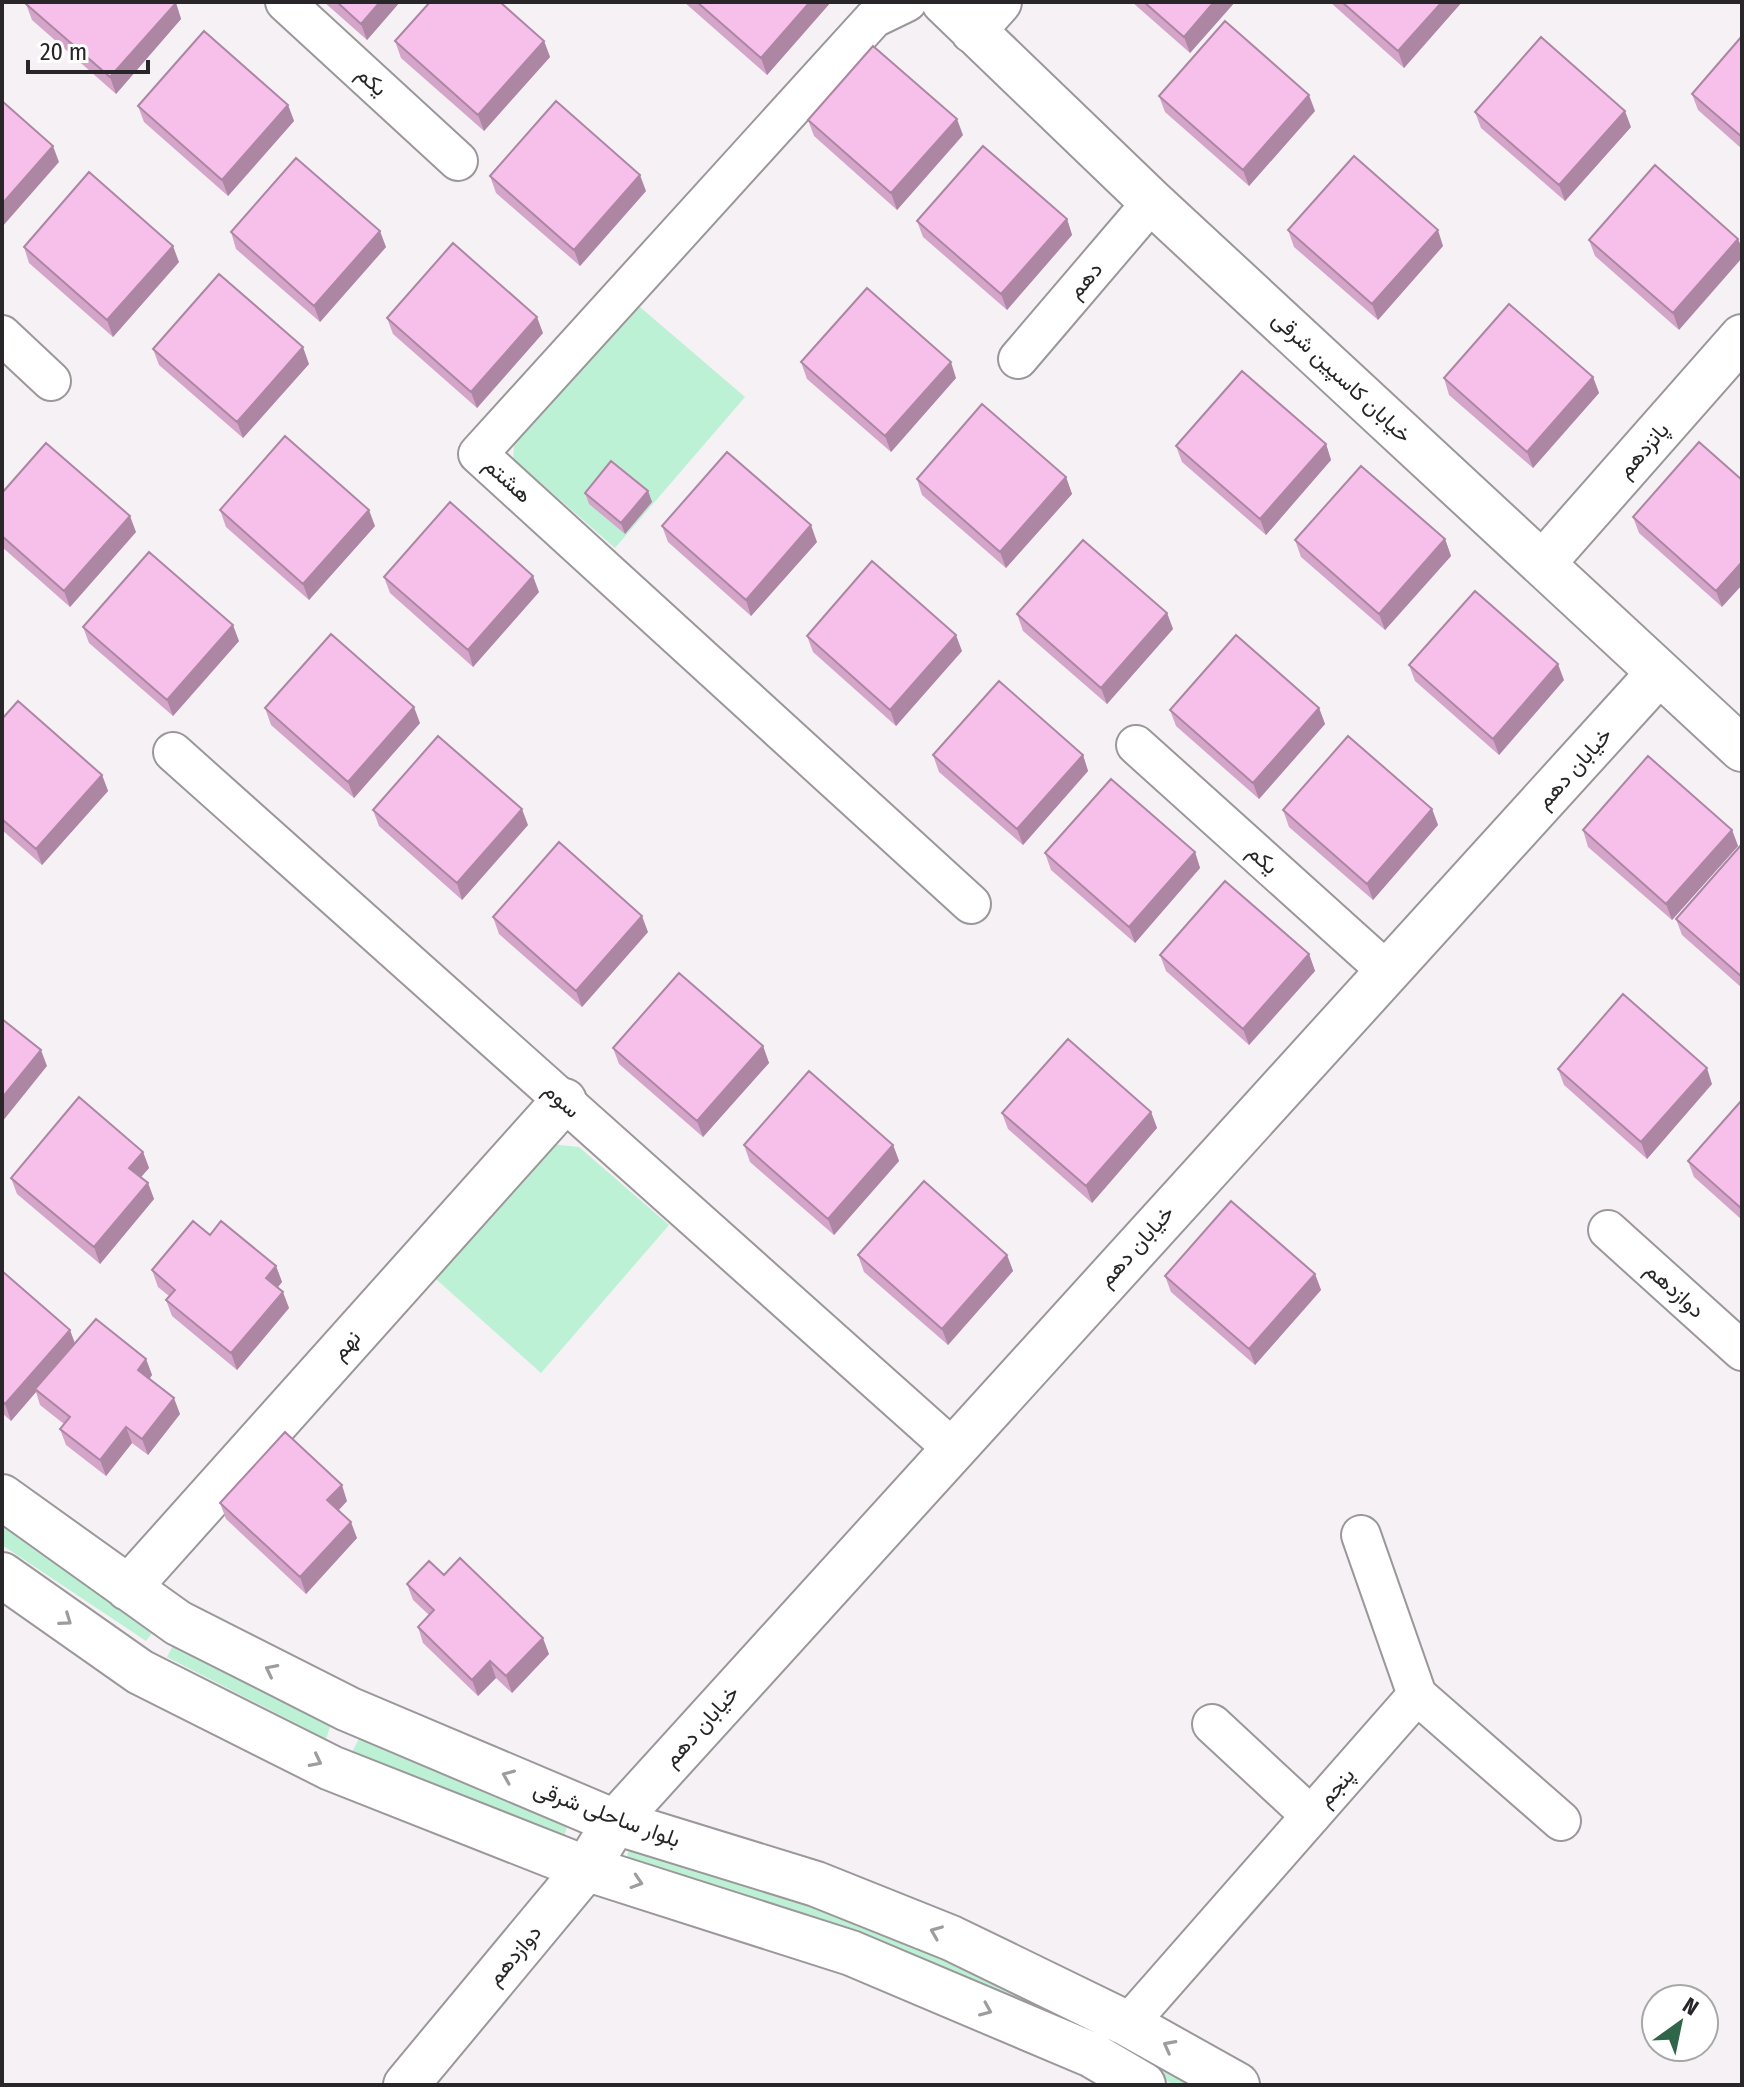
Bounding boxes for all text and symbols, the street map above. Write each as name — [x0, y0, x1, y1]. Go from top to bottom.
scale bar — [28, 24, 148, 74]
text: 20 m — [40, 38, 87, 66]
street label: یکم — [350, 60, 393, 102]
street label: دهم — [1062, 256, 1109, 305]
street label: خیابان کاسپین شرقی — [1266, 305, 1417, 449]
street label: پانزدهم — [1611, 416, 1675, 484]
street label: هشتم — [478, 451, 538, 509]
street label: خیابان دهم — [1530, 722, 1618, 815]
street label: یکم — [1241, 838, 1284, 880]
street label: سوم — [537, 1077, 586, 1124]
street label: خیابان دهم — [1092, 1200, 1180, 1293]
street label: دوازدهم — [1639, 1256, 1710, 1325]
street label: نهم — [326, 1324, 367, 1366]
one-way arrow — [57, 1610, 72, 1625]
one-way arrow — [264, 1665, 279, 1680]
street label: خیابان دهم — [657, 1680, 745, 1773]
one-way arrow — [308, 1751, 323, 1767]
street label: پنجم — [1312, 1762, 1361, 1813]
one-way arrow — [502, 1770, 516, 1786]
street label: بلوار ساحلی شرقی — [530, 1775, 684, 1853]
one-way arrow — [629, 1873, 643, 1889]
street label: دوازدهم — [481, 1919, 548, 1992]
one-way arrow — [930, 1925, 944, 1942]
north arrow — [1640, 1983, 1720, 2063]
text: N — [1678, 1992, 1704, 2022]
one-way arrow — [978, 2001, 992, 2017]
one-way arrow — [1163, 2041, 1178, 2056]

